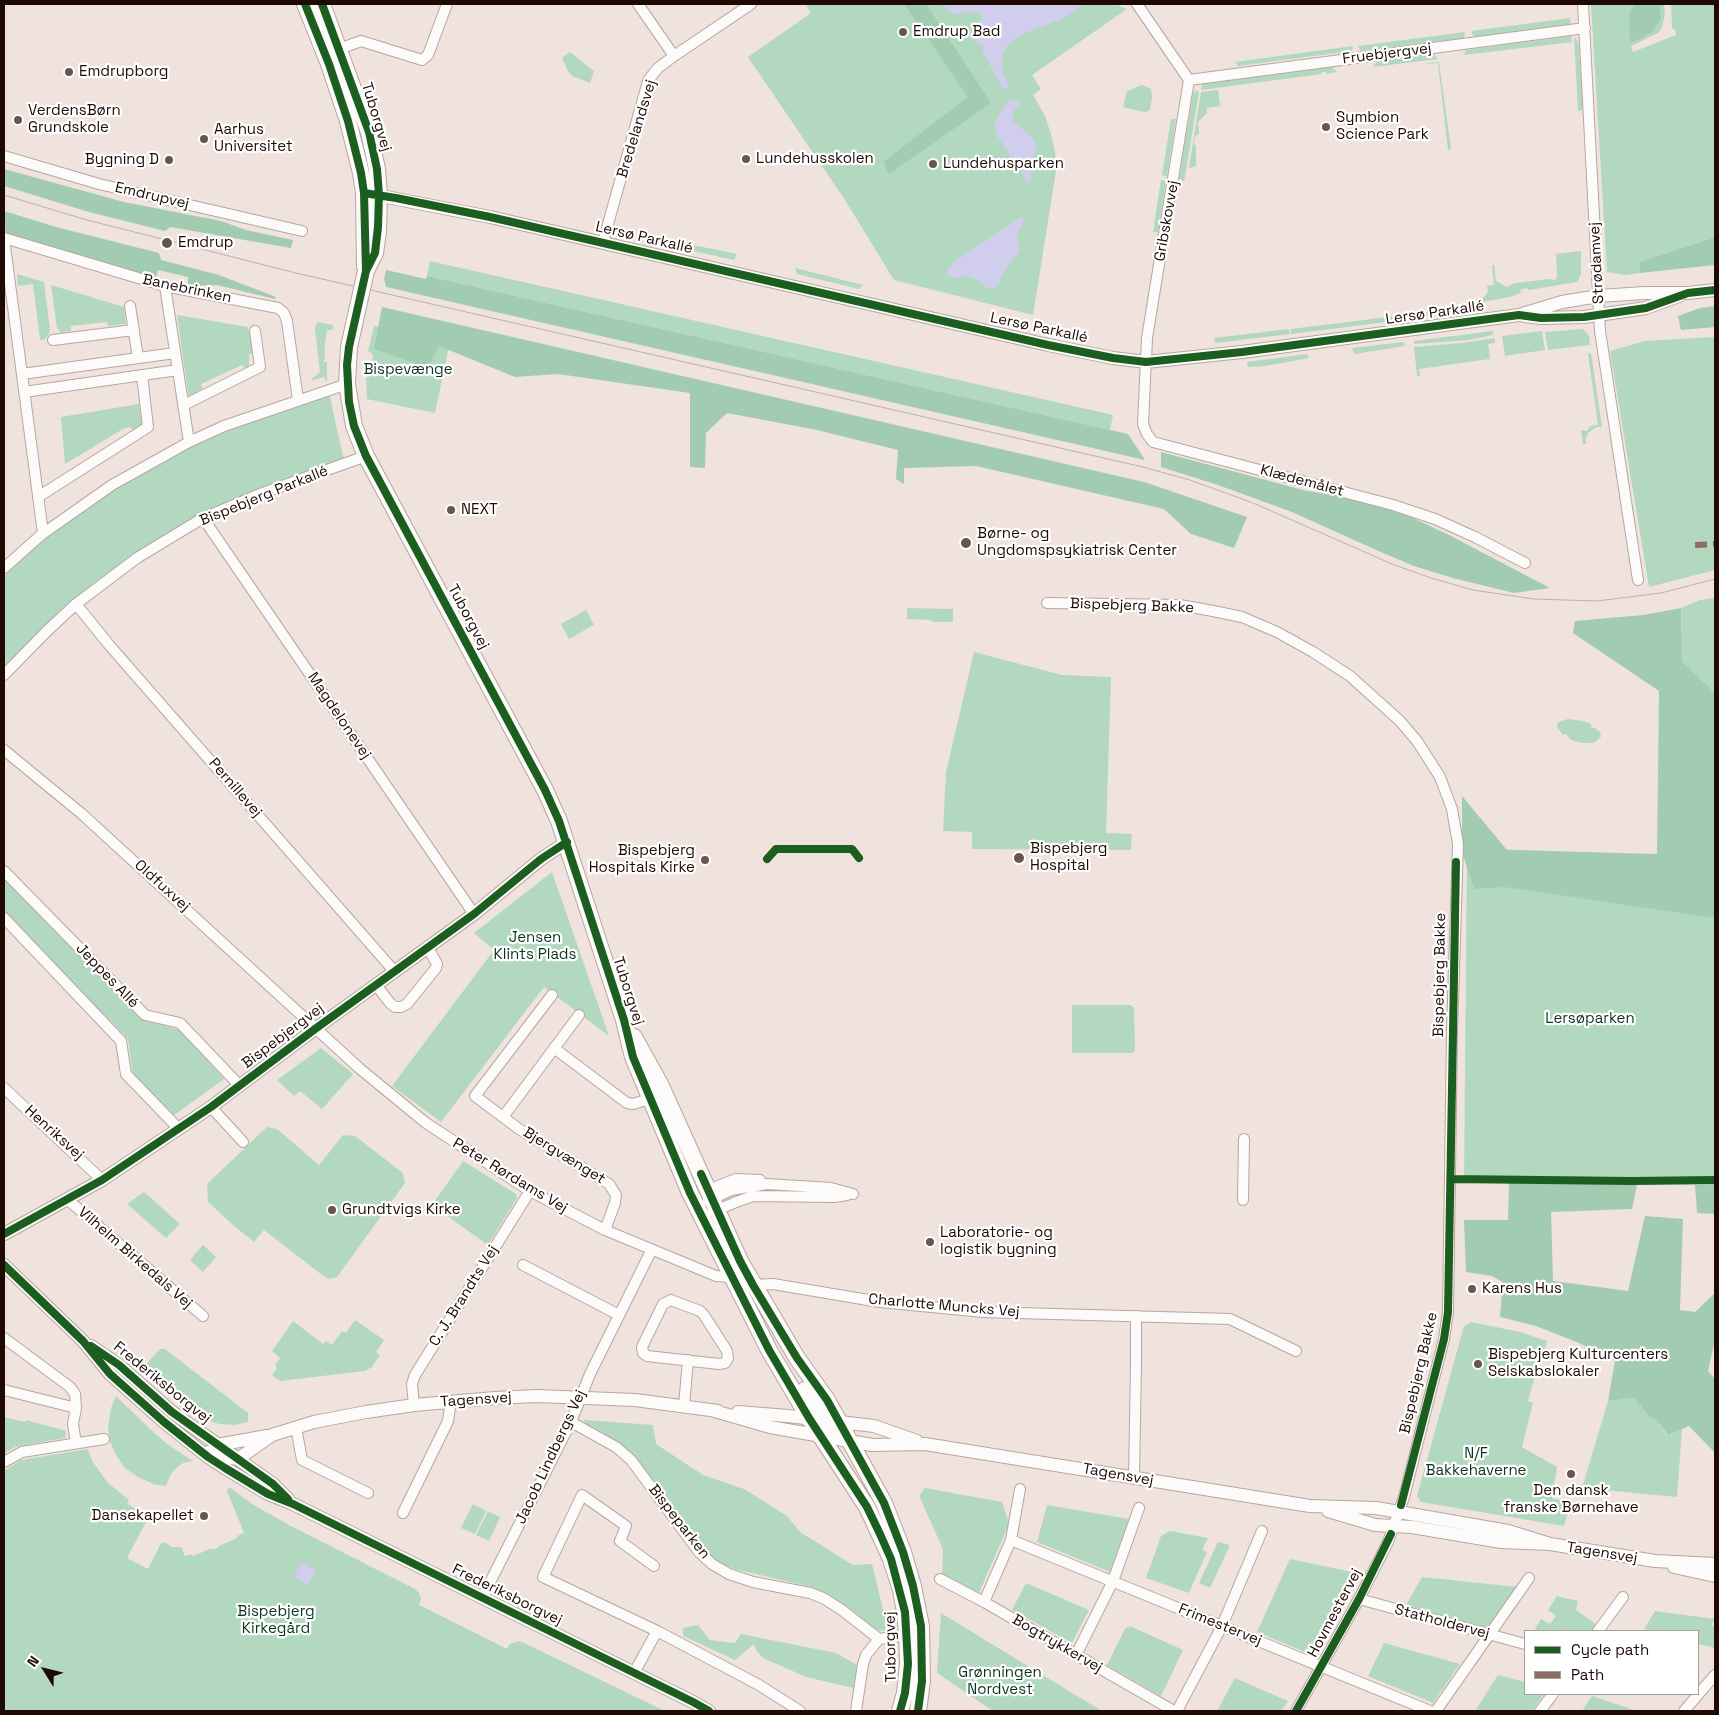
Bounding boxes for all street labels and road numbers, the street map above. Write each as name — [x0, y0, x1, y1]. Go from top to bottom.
street label: Fruebjergvej — [1342, 40, 1432, 68]
street label: Bredelandsvej — [614, 78, 660, 180]
street label: Tuborgvej — [357, 80, 395, 154]
street label: Emdrupvej — [113, 179, 191, 213]
street label: Gribskovvej — [1151, 179, 1183, 263]
street label: Lersø Parkallé — [594, 218, 694, 258]
street label: Strødamvej — [1586, 222, 1608, 304]
street label: Banebrinken — [141, 271, 233, 307]
street label: Lersø Parkallé — [1385, 297, 1485, 329]
street label: Lersø Parkallé — [988, 309, 1090, 347]
street label: Klædemålet — [1258, 461, 1346, 501]
street label: Bispebjerg Parkallé — [197, 462, 331, 530]
street label: Tuborgvej — [443, 581, 493, 653]
street label: Bispebjerg Bakke — [1070, 595, 1194, 617]
street label: Magdelonevej — [303, 669, 375, 763]
street label: Pernillevej — [204, 755, 266, 821]
street label: Oldfuxvej — [131, 856, 193, 916]
street label: Bispebjerg Bakke — [1430, 913, 1450, 1037]
street label: Jeppes Allé — [72, 940, 142, 1012]
street label: Tuborgvej — [608, 954, 648, 1028]
street label: Bispebjergvej — [239, 999, 327, 1073]
street label: Henriksvej — [21, 1102, 87, 1164]
street label: Bjergvænget — [520, 1124, 608, 1188]
street label: Peter Rørdams Vej — [449, 1135, 571, 1217]
street label: Vilhelm Birkedals Vej — [74, 1203, 196, 1313]
street label: C. J. Brandts Vej — [426, 1242, 502, 1350]
street label: Charlotte Muncks Vej — [868, 1290, 1020, 1322]
street label: Bispebjerg Bakke — [1396, 1310, 1442, 1436]
street label: Frederiksborgvej — [110, 1338, 214, 1428]
street label: Jacob Lindbergs Vej — [512, 1387, 590, 1527]
street label: Tagensvej — [440, 1389, 512, 1411]
street label: Tagensvej — [1081, 1460, 1155, 1490]
street label: Bispeparken — [644, 1481, 714, 1563]
street label: Tagensvej — [1565, 1539, 1639, 1567]
street label: Frederiksborgvej — [449, 1561, 565, 1629]
street label: Hovmestervej — [1304, 1566, 1366, 1660]
street label: Frimestervej — [1176, 1600, 1264, 1650]
street label: Statholdervej — [1392, 1601, 1492, 1643]
street label: Tuborgvej — [881, 1611, 901, 1683]
street label: Bogtrykkervej — [1009, 1611, 1105, 1677]

